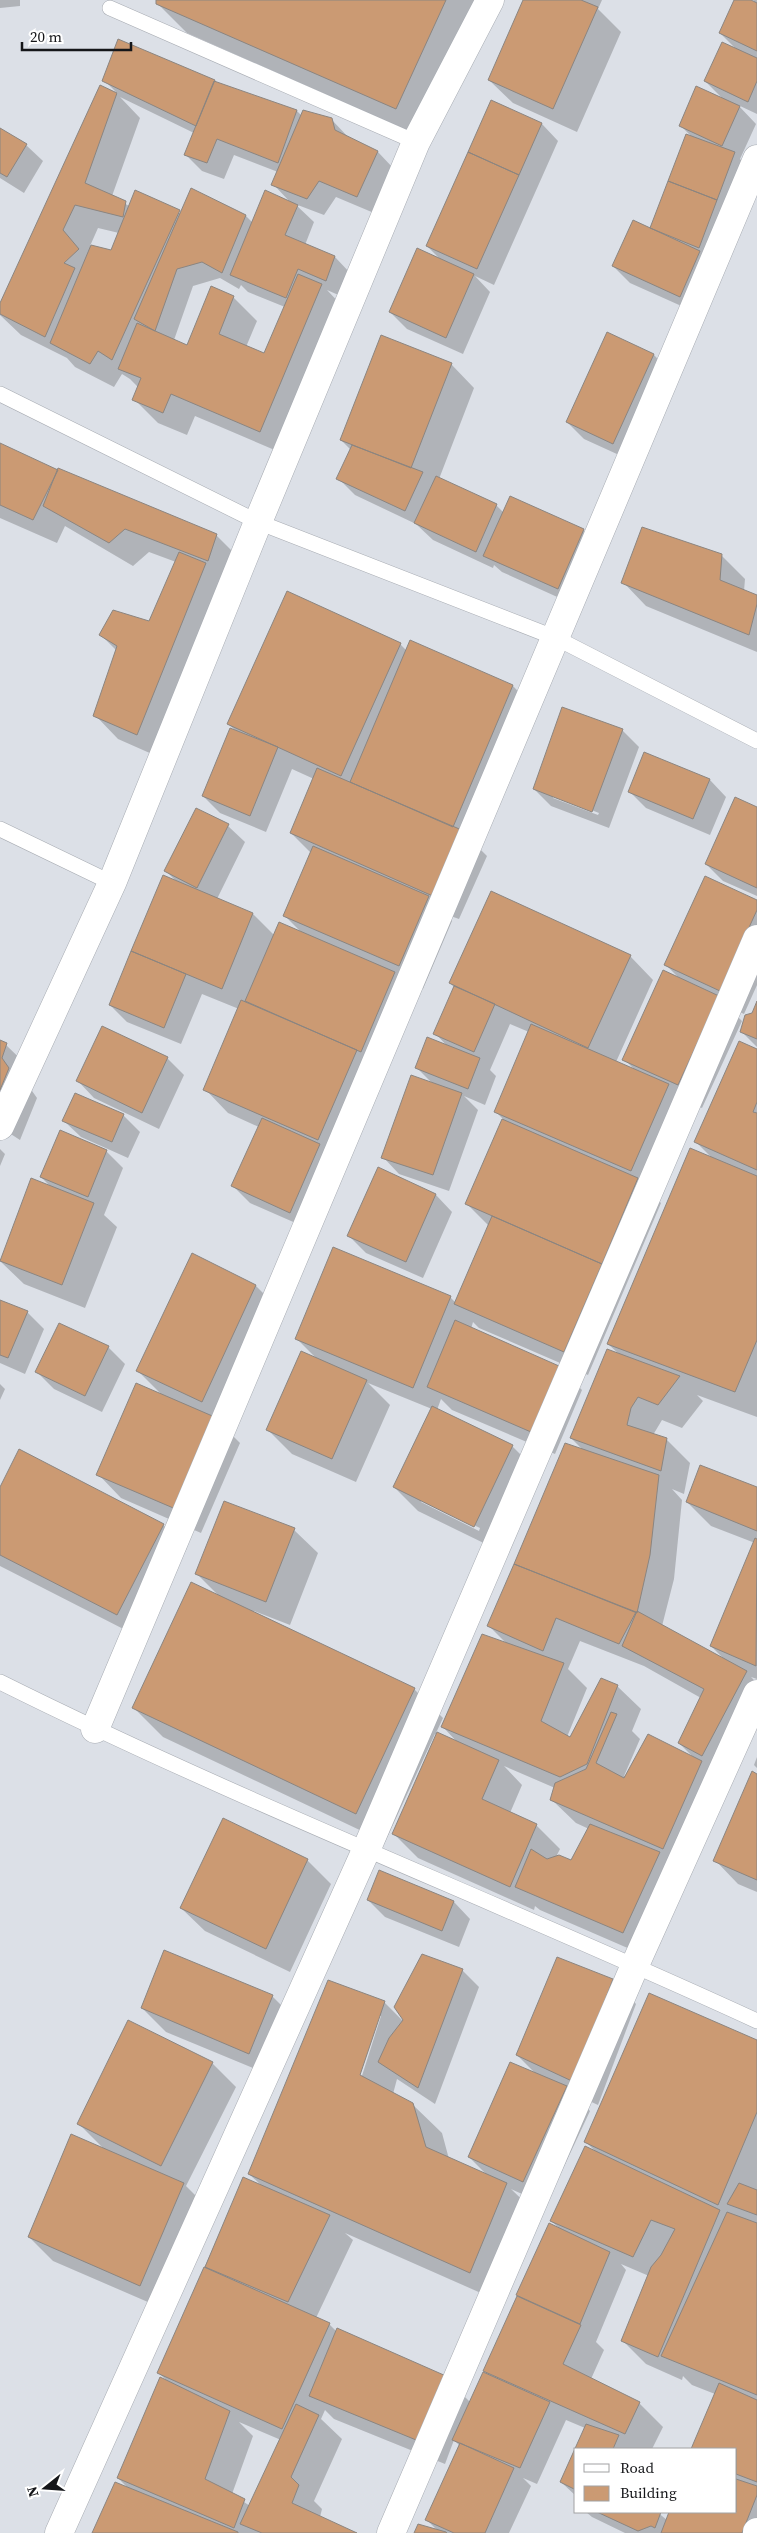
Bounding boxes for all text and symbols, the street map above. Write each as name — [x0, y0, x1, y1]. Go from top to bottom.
scale bar — [22, 20, 131, 52]
text: 20 m — [30, 26, 62, 47]
legend — [574, 2448, 737, 2513]
text: Road — [620, 2457, 654, 2478]
north arrow — [20, 2463, 70, 2513]
text: Building — [620, 2482, 677, 2503]
text: N — [22, 2484, 44, 2500]

